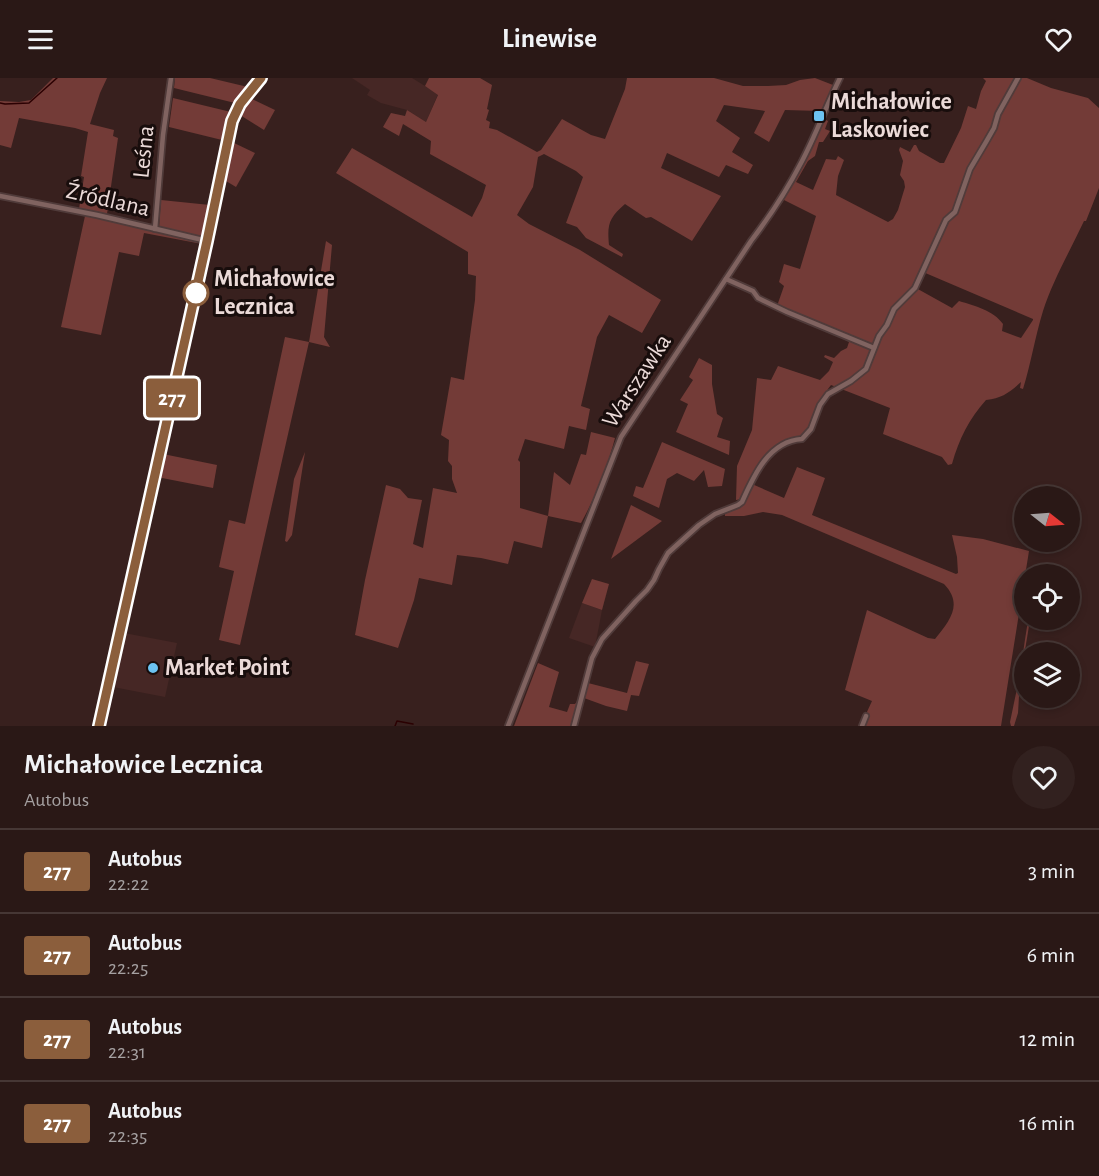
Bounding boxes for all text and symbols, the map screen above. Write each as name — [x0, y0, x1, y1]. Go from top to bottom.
icon: menu — [24, 23, 57, 56]
icon: heart — [1042, 23, 1075, 56]
text: Linewise — [502, 25, 597, 52]
place label: Michałowice Laskowiec — [831, 90, 952, 142]
marker: Michałowice Laskowiec — [812, 109, 826, 123]
street label: Leśna — [129, 124, 159, 180]
street label: Źródlana — [64, 177, 152, 221]
place label: Michałowice Lecznica — [214, 267, 335, 319]
marker: Michałowice Lecznica — [183, 280, 209, 306]
street label: Warszawka — [598, 330, 676, 432]
line badge: 277 — [138, 378, 207, 418]
text: 277 — [158, 388, 186, 409]
north arrow — [1014, 486, 1080, 552]
map controls — [1014, 486, 1080, 708]
button: locate — [1014, 564, 1080, 630]
button: layers — [1014, 642, 1080, 708]
place label: Market Point — [165, 656, 289, 680]
marker: Market Point — [146, 661, 160, 675]
button: heart — [1012, 746, 1075, 809]
text: Michałowice Lecznica — [24, 751, 263, 779]
text: Autobus — [24, 790, 89, 810]
text: Autobus — [108, 848, 182, 870]
text: 3 min — [1028, 860, 1075, 882]
text: 277 — [43, 861, 71, 882]
text: 22:22 — [108, 874, 149, 894]
text: Autobus — [108, 932, 182, 954]
text: 6 min — [1027, 944, 1075, 966]
text: 277 — [43, 945, 71, 966]
text: 22:25 — [108, 958, 148, 978]
text: Autobus — [108, 1016, 182, 1038]
text: 12 min — [1020, 1028, 1075, 1050]
text: 277 — [43, 1029, 71, 1050]
text: 22:31 — [108, 1042, 146, 1062]
text: Autobus — [108, 1100, 182, 1122]
text: 16 min — [1019, 1112, 1075, 1134]
text: 277 — [43, 1113, 71, 1134]
text: 22:35 — [108, 1126, 147, 1146]

